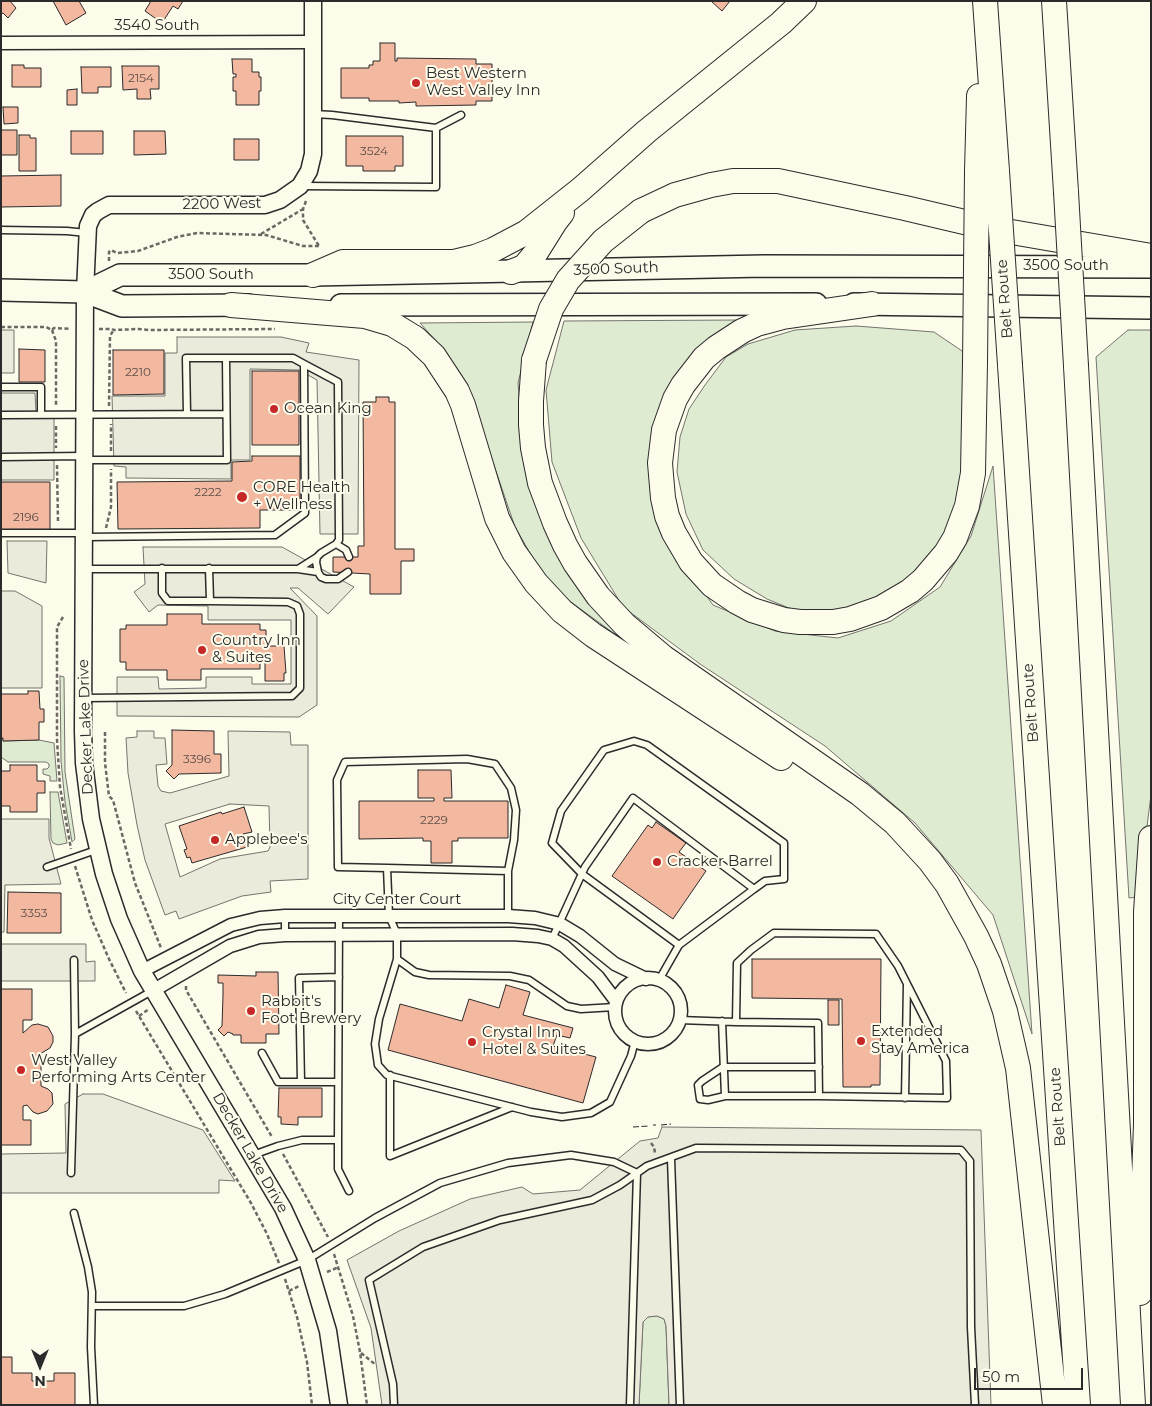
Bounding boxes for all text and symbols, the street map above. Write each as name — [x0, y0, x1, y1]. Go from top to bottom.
street label: 3540 South — [114, 17, 200, 35]
place label: Best Western West Valley Inn — [426, 65, 541, 100]
house number: 2154 — [128, 71, 154, 85]
marker: Best Western West Valley Inn — [410, 77, 422, 89]
house number: 3524 — [360, 144, 388, 158]
street label: 2200 West — [182, 194, 262, 214]
street label: 3500 South — [1023, 257, 1109, 275]
street label: 3500 South — [573, 259, 659, 279]
street label: Belt Route — [993, 259, 1017, 339]
street label: 3500 South — [168, 266, 254, 284]
house number: 2210 — [125, 365, 151, 379]
place label: Ocean King — [284, 400, 372, 418]
marker: Ocean King — [268, 403, 280, 415]
place label: CORE Health + Wellness — [253, 479, 351, 514]
house number: 2222 — [194, 485, 222, 499]
marker: CORE Health + Wellness — [235, 490, 249, 504]
house number: 2196 — [13, 510, 39, 524]
place label: Country Inn & Suites — [212, 632, 301, 667]
marker: Country Inn & Suites — [196, 644, 208, 656]
street label: Decker Lake Drive — [75, 659, 97, 795]
street label: Belt Route — [1019, 663, 1043, 743]
house number: 3396 — [183, 752, 211, 766]
house number: 2229 — [420, 813, 448, 827]
place label: Applebee's — [225, 831, 307, 849]
marker: Applebee's — [209, 834, 221, 846]
place label: Cracker Barrel — [667, 853, 773, 871]
marker: Cracker Barrel — [651, 856, 663, 868]
street label: City Center Court — [333, 891, 461, 909]
house number: 3353 — [21, 906, 47, 920]
place label: Rabbit's Foot Brewery — [261, 993, 361, 1028]
marker: Rabbit's Foot Brewery — [245, 1005, 257, 1017]
place label: Extended Stay America — [871, 1023, 970, 1058]
place label: Crystal Inn Hotel & Suites — [482, 1024, 586, 1059]
marker: Extended Stay America — [855, 1035, 867, 1047]
marker: Crystal Inn Hotel & Suites — [466, 1036, 478, 1048]
place label: West Valley Performing Arts Center — [31, 1052, 206, 1087]
marker: West Valley Performing Arts Center — [15, 1064, 27, 1076]
street label: Belt Route — [1046, 1067, 1070, 1147]
street label: Decker Lake Drive — [208, 1090, 292, 1216]
north arrow — [15, 1341, 65, 1391]
scale bar — [977, 1358, 1086, 1390]
text: 50 m — [982, 1367, 1020, 1386]
text: N — [34, 1372, 46, 1390]

